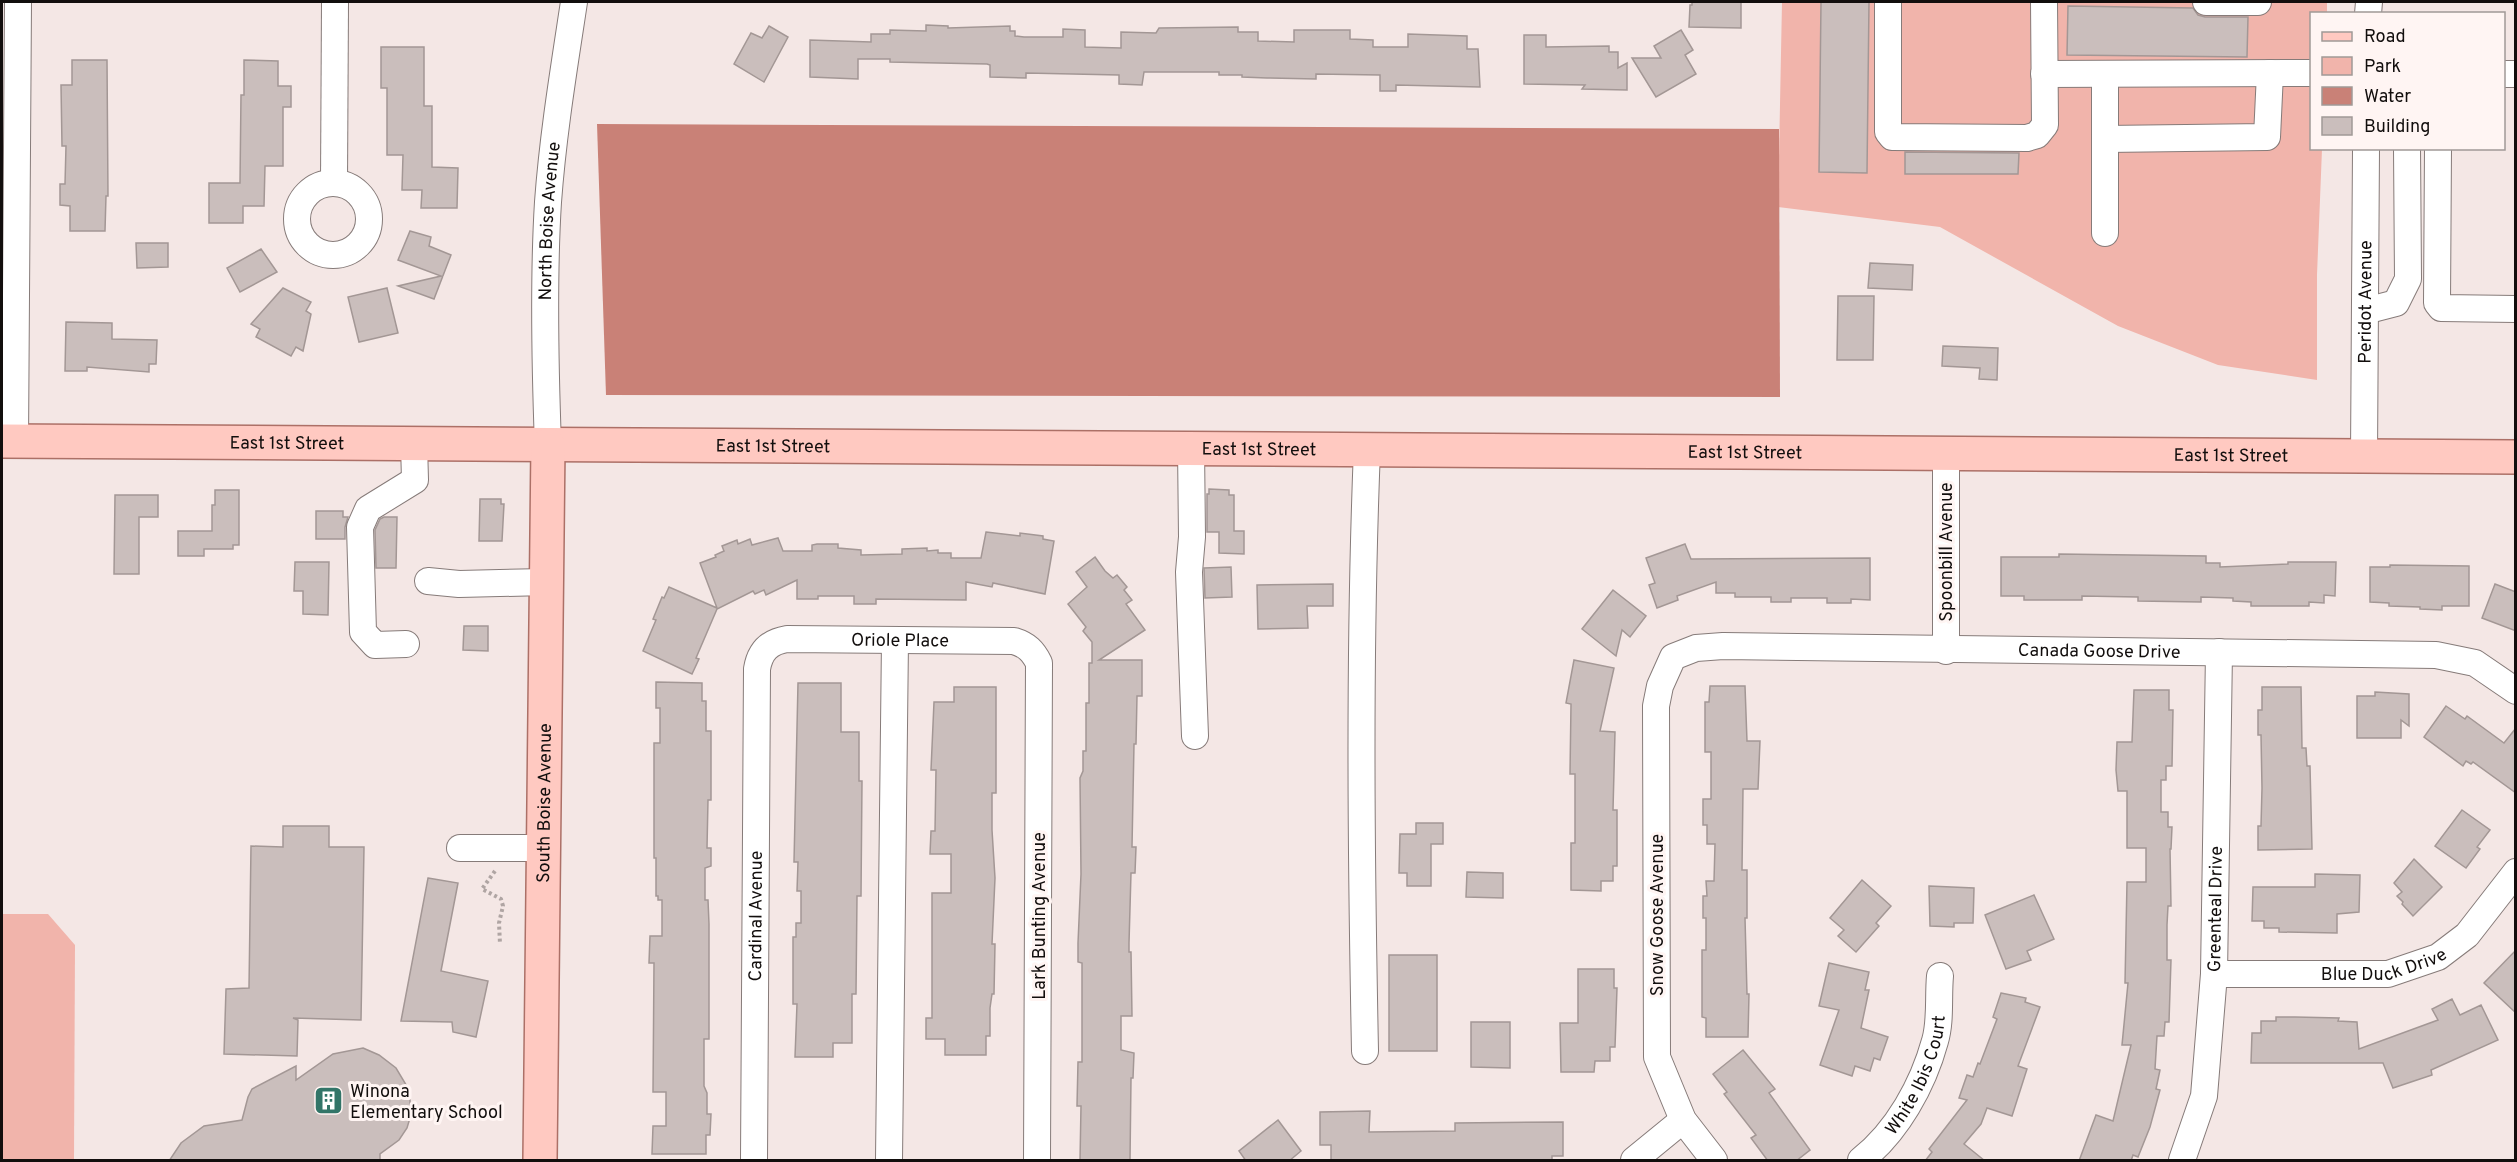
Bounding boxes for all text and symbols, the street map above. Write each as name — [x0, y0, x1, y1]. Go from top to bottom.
legend — [2310, 12, 2505, 150]
text: Road — [2364, 26, 2406, 49]
text: Park — [2364, 56, 2401, 79]
text: Water — [2364, 86, 2411, 109]
text: Building — [2364, 116, 2430, 139]
street label: North Boise Avenue — [535, 141, 567, 301]
street label: Peridot Avenue — [2355, 240, 2378, 364]
street label: East 1st Street — [230, 432, 344, 456]
street label: East 1st Street — [716, 436, 830, 459]
street label: East 1st Street — [1202, 439, 1316, 462]
street label: East 1st Street — [1688, 442, 1802, 465]
street label: East 1st Street — [2173, 445, 2288, 469]
street label: Spoonbill Avenue — [1936, 482, 1959, 622]
street label: Oriole Place — [851, 630, 949, 653]
street label: Canada Goose Drive — [2018, 640, 2181, 665]
street label: South Boise Avenue — [533, 723, 558, 883]
street label: Lark Bunting Avenue — [1029, 832, 1052, 1000]
street label: Snow Goose Avenue — [1647, 834, 1670, 996]
street label: Greenteal Drive — [2204, 846, 2229, 972]
street label: Cardinal Avenue — [745, 851, 769, 981]
street label: Blue Duck Drive — [2321, 944, 2453, 988]
street label: White Ibis Court — [1881, 1015, 1952, 1140]
place label: Winona Elementary School — [350, 1081, 503, 1125]
building icon: Winona Elementary School — [313, 1085, 345, 1117]

